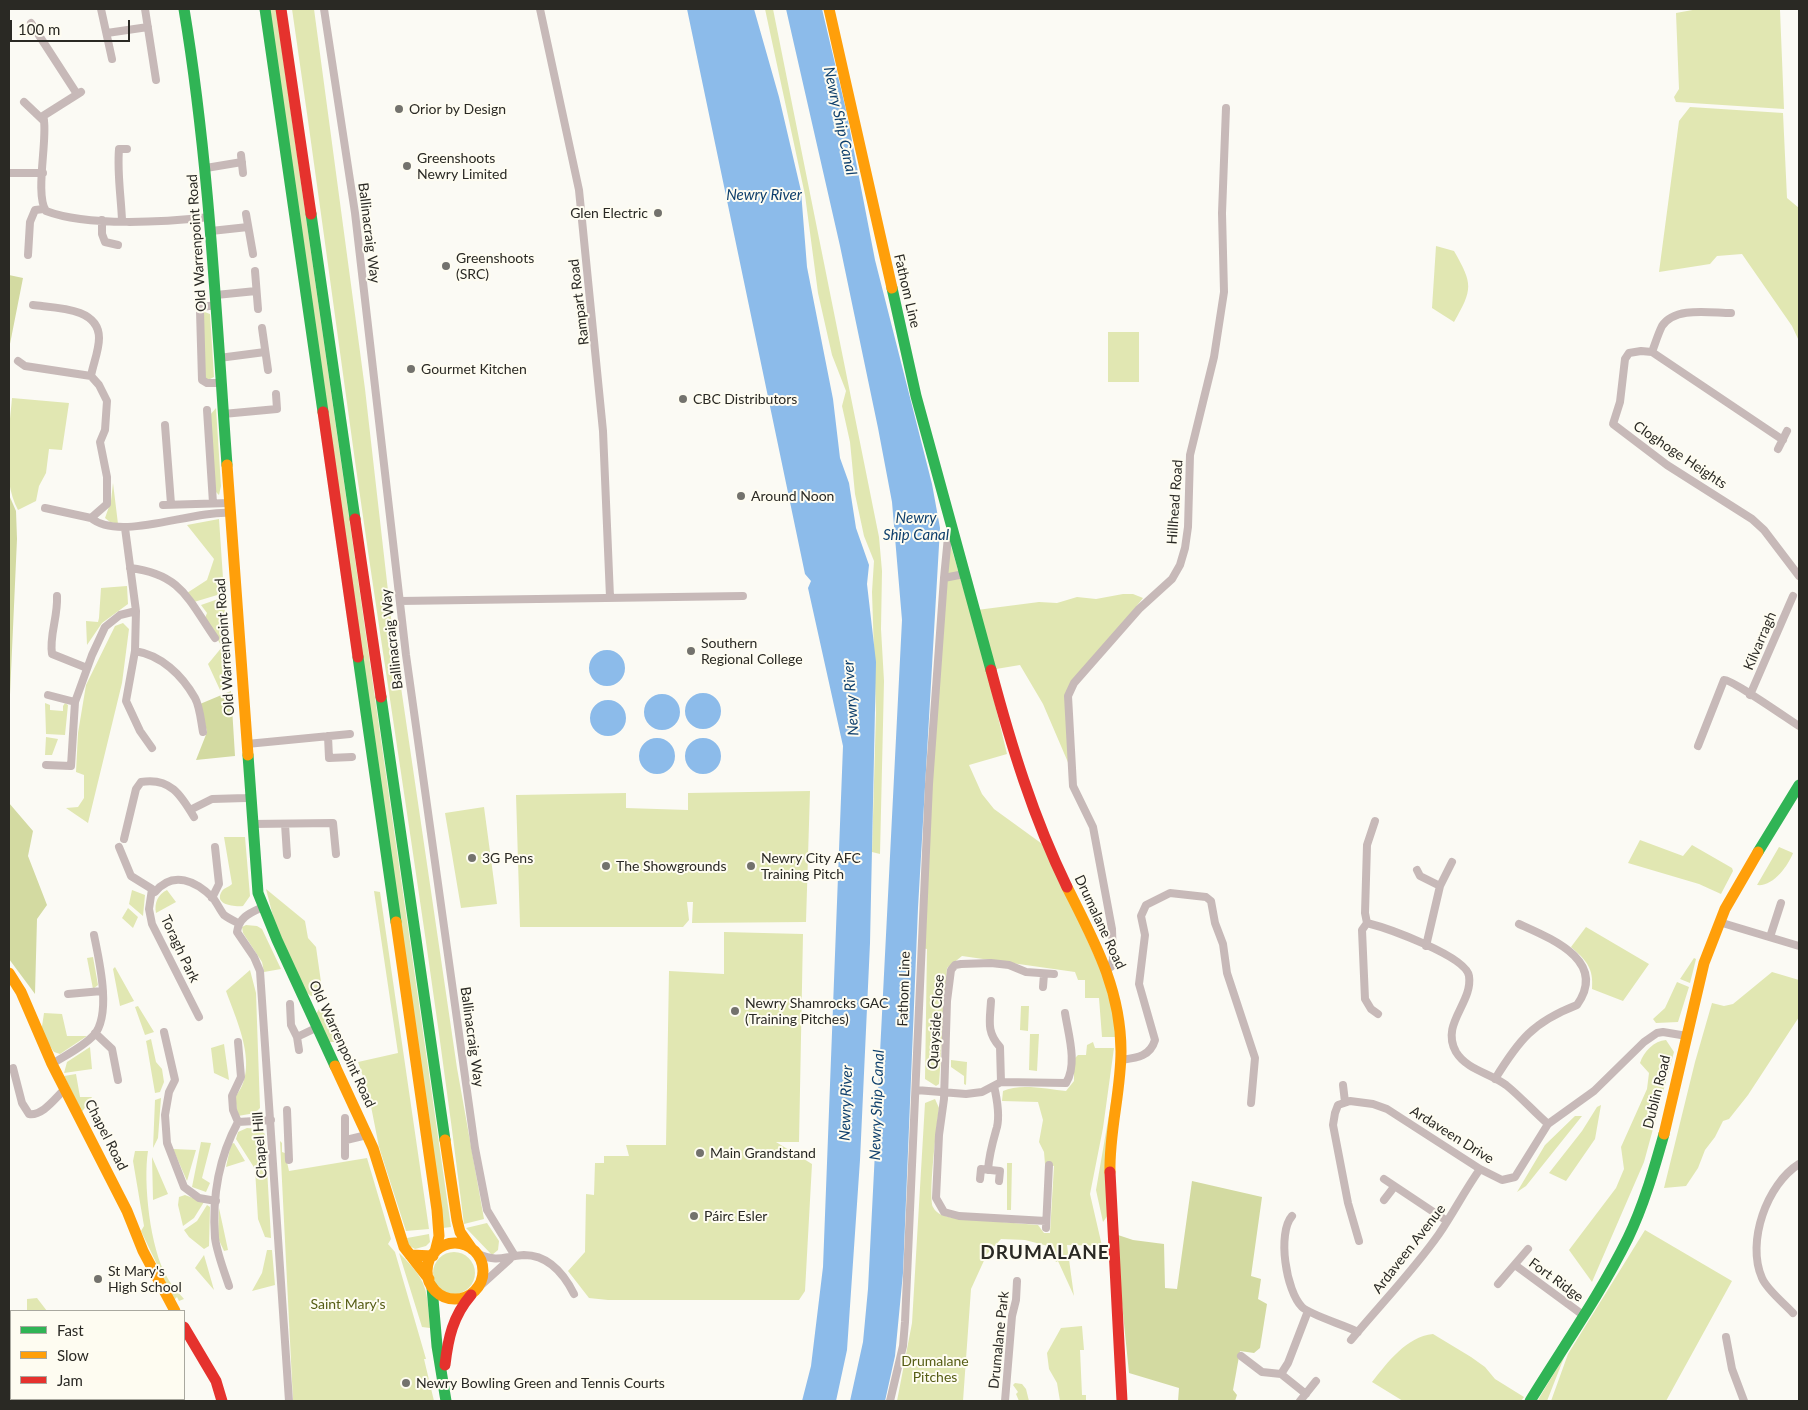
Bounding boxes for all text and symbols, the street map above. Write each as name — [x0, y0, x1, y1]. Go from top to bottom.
scale bar — [12, 10, 132, 42]
text: 100 m — [18, 20, 60, 38]
water label: Newry Ship Canal — [820, 65, 860, 177]
place label: Orior by Design — [409, 101, 506, 117]
marker: Orior by Design — [393, 103, 405, 115]
place label: Greenshoots Newry Limited — [417, 150, 507, 182]
marker: Greenshoots Newry Limited — [401, 160, 413, 172]
street label: Old Warrenpoint Road — [184, 174, 210, 312]
street label: Ballinacraig Way — [354, 182, 384, 284]
water label: Newry River — [726, 186, 802, 204]
place label: Glen Electric — [570, 205, 648, 221]
marker: Glen Electric — [652, 207, 664, 219]
place label: Greenshoots (SRC) — [456, 250, 534, 282]
street label: Fathom Line — [890, 252, 924, 330]
street label: Rampart Road — [565, 258, 593, 346]
marker: Greenshoots (SRC) — [440, 260, 452, 272]
place label: Gourmet Kitchen — [421, 361, 527, 377]
marker: Gourmet Kitchen — [405, 363, 417, 375]
place label: CBC Distributors — [693, 391, 797, 407]
marker: CBC Distributors — [677, 393, 689, 405]
street label: Cloghoge Heights — [1630, 418, 1730, 492]
street label: Hillhead Road — [1164, 459, 1186, 545]
place label: Around Noon — [751, 488, 834, 504]
marker: Around Noon — [735, 490, 747, 502]
water label: Newry Ship Canal — [883, 509, 949, 544]
street label: Old Warrenpoint Road — [212, 578, 238, 716]
street label: Ballinacraig Way — [377, 588, 407, 690]
street label: Kilvarragh — [1740, 609, 1780, 673]
place label: Southern Regional College — [701, 635, 803, 668]
marker: Southern Regional College — [685, 645, 697, 657]
water label: Newry River — [839, 660, 863, 736]
place label: 3G Pens — [482, 850, 533, 866]
place label: Newry City AFC Training Pitch — [761, 850, 861, 882]
marker: 3G Pens — [466, 852, 478, 864]
place label: The Showgrounds — [616, 858, 727, 874]
marker: The Showgrounds — [600, 860, 612, 872]
marker: Newry City AFC Training Pitch — [745, 860, 757, 872]
street label: Drumalane Road — [1071, 872, 1129, 972]
street label: Toragh Park — [157, 913, 203, 985]
street label: Fathom Line — [894, 951, 914, 1027]
street label: Quayside Close — [924, 974, 948, 1070]
street label: Old Warrenpoint Road — [305, 978, 379, 1110]
street label: Ballinacraig Way — [457, 986, 487, 1088]
place label: Newry Shamrocks GAC (Training Pitches) — [745, 995, 888, 1028]
marker: Newry Shamrocks GAC (Training Pitches) — [729, 1005, 741, 1017]
water label: Newry Ship Canal — [866, 1049, 888, 1161]
street label: Dublin Road — [1640, 1053, 1674, 1131]
water label: Newry River — [836, 1065, 856, 1141]
street label: Chapel Road — [81, 1097, 131, 1173]
street label: Ardaveen Drive — [1407, 1103, 1497, 1167]
street label: Chapel Hill — [249, 1111, 271, 1179]
place label: Main Grandstand — [710, 1145, 816, 1161]
marker: Main Grandstand — [694, 1147, 706, 1159]
street label: Ardaveen Avenue — [1369, 1201, 1449, 1297]
place label: Páirc Esler — [704, 1208, 767, 1224]
marker: Páirc Esler — [688, 1210, 700, 1222]
district label: DRUMALANE — [979, 1242, 1111, 1264]
street label: Fort Ridge — [1525, 1255, 1587, 1305]
place label: St Mary's High School — [108, 1263, 182, 1295]
marker: St Mary's High School — [92, 1273, 104, 1285]
street label: Drumalane Park — [986, 1290, 1012, 1390]
park label: Saint Mary's — [311, 1296, 385, 1312]
legend — [10, 1310, 185, 1400]
text: Fast — [57, 1321, 84, 1339]
text: Slow — [57, 1346, 89, 1364]
park label: Drumalane Pitches — [901, 1353, 969, 1385]
text: Jam — [57, 1371, 83, 1389]
place label: Newry Bowling Green and Tennis Courts — [416, 1375, 665, 1391]
marker: Newry Bowling Green and Tennis Courts — [400, 1377, 412, 1389]

